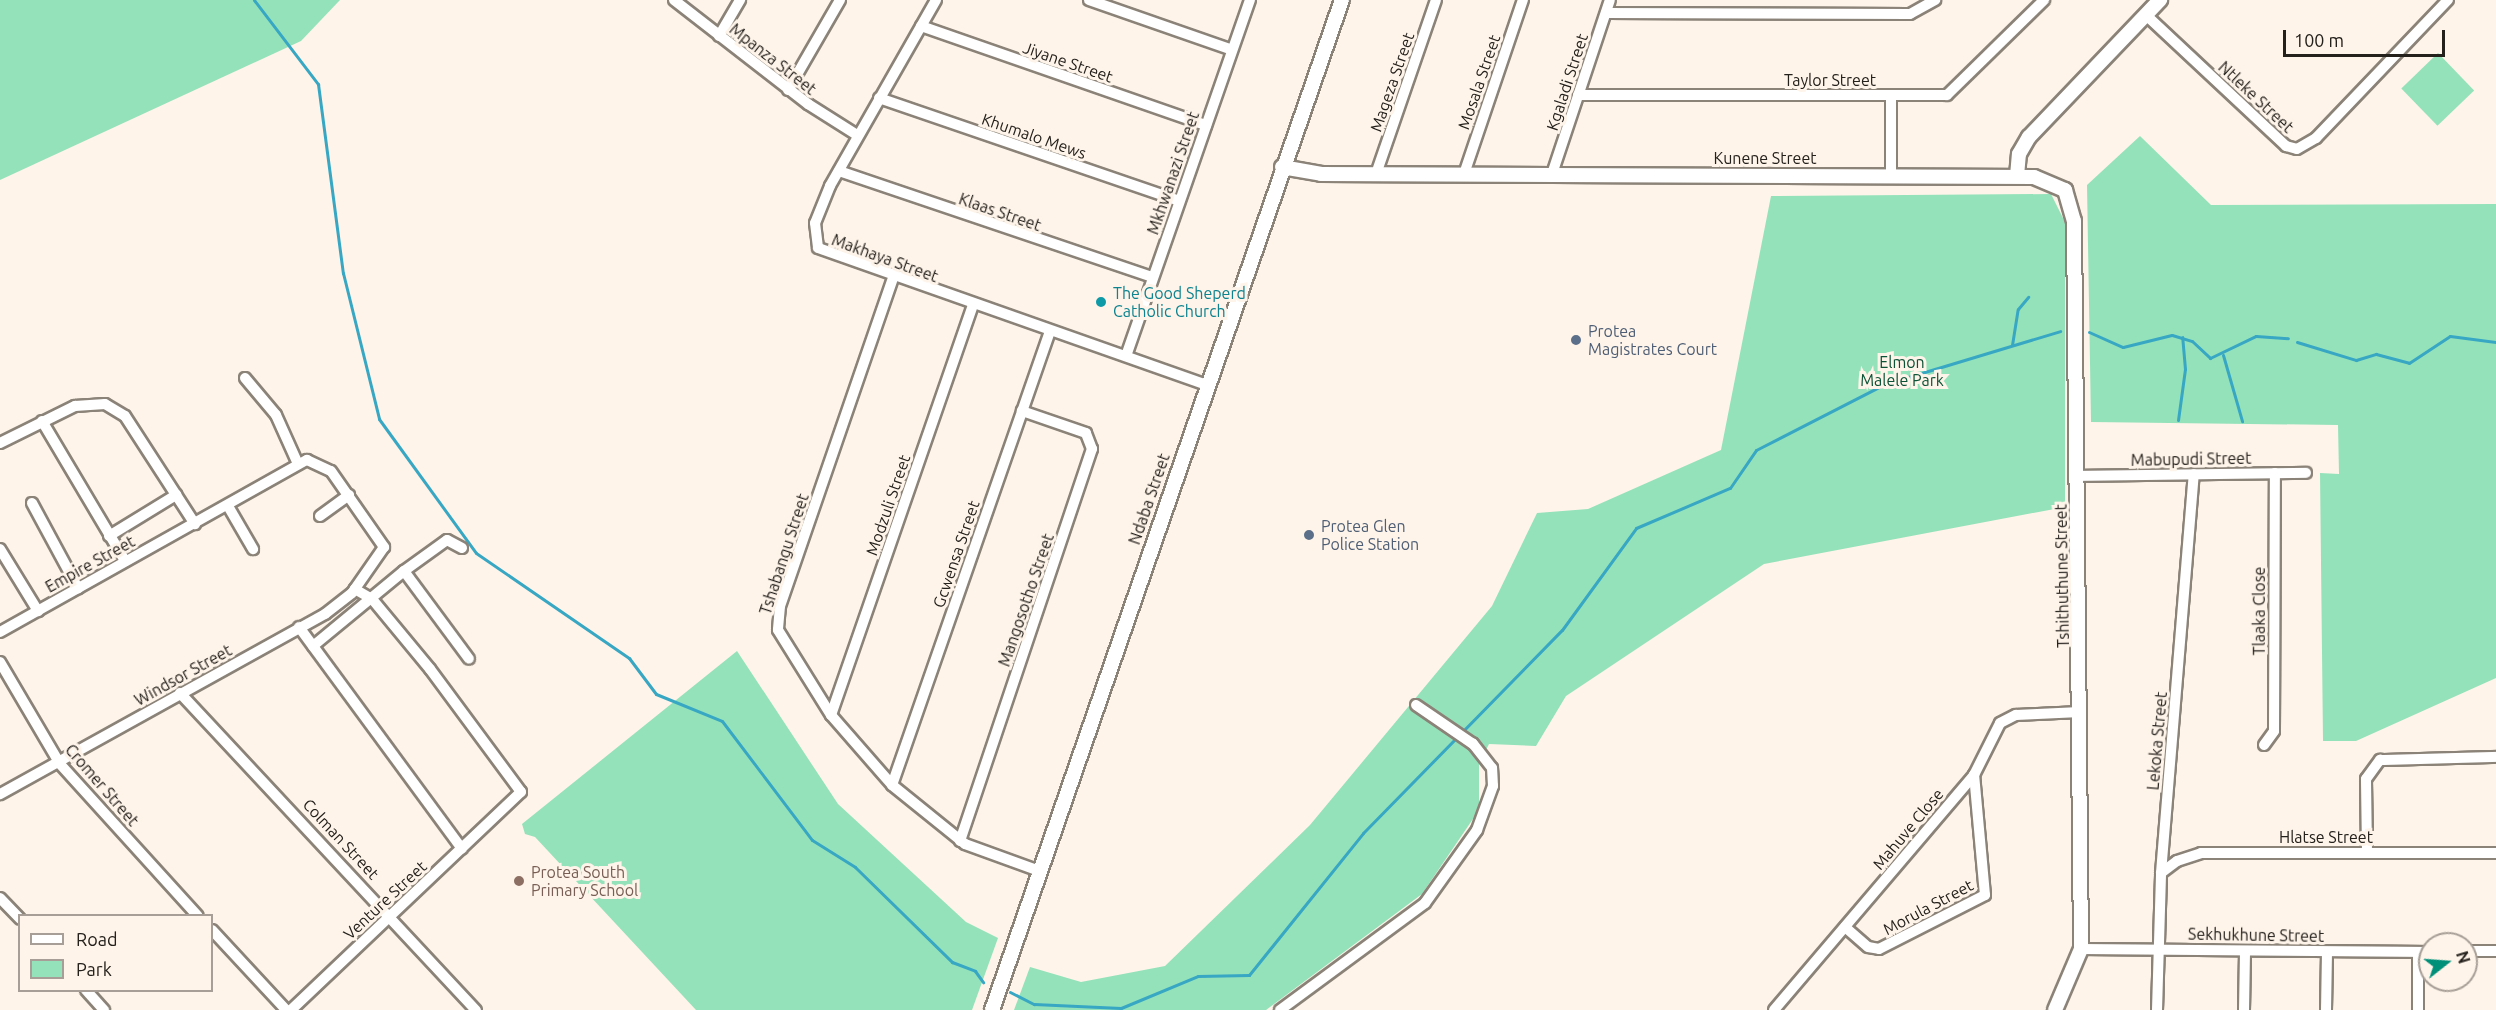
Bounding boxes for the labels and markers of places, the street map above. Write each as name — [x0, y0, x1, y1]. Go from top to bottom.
place label: The Good Sheperd Catholic Church — [1113, 283, 1246, 321]
marker: The Good Sheperd Catholic Church — [1094, 295, 1108, 309]
place label: Protea Magistrates Court — [1588, 321, 1717, 359]
marker: Protea Magistrates Court — [1569, 333, 1583, 347]
place label: Protea Glen Police Station — [1321, 516, 1419, 554]
marker: Protea Glen Police Station — [1302, 528, 1316, 542]
place label: Protea South Primary School — [531, 862, 638, 900]
marker: Protea South Primary School — [512, 874, 526, 888]

